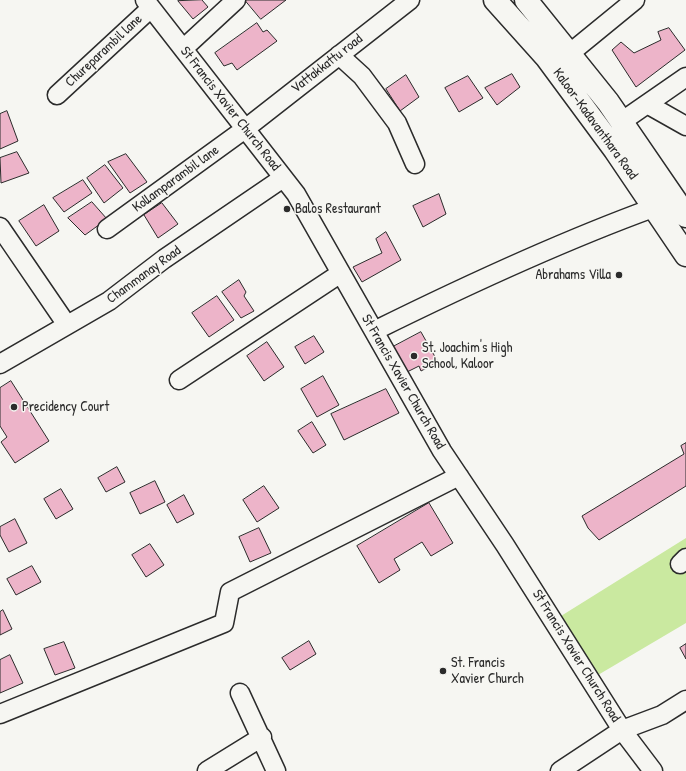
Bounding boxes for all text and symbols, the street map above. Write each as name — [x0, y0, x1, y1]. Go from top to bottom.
street label: Chureparambil lane — [62, 11, 146, 91]
street label: Vattakkattu road — [288, 31, 366, 97]
street label: St Francis Xavier Church Road — [176, 44, 284, 174]
street label: Kaloor-Kadavanthara Road — [549, 65, 641, 183]
street label: Kollamparambil lane — [129, 142, 223, 216]
place label: Balos Restaurant — [295, 201, 381, 217]
marker: Balos Restaurant — [282, 204, 292, 214]
street label: Chammanay Road — [104, 242, 184, 308]
place label: Abrahams Villa — [535, 267, 611, 283]
marker: Abrahams Villa — [614, 270, 624, 280]
street label: St Francis Xavier Church Road — [357, 312, 449, 452]
place label: St. Joachim's High School, Kaloor — [422, 340, 512, 372]
marker: St. Joachim's High School, Kaloor — [409, 351, 419, 361]
place label: Precidency Court — [22, 399, 109, 415]
marker: Precidency Court — [9, 402, 19, 412]
street label: St Francis Xavier Church Road — [528, 587, 624, 725]
place label: St. Francis Xavier Church — [451, 655, 524, 688]
marker: St. Francis Xavier Church — [438, 666, 448, 676]

